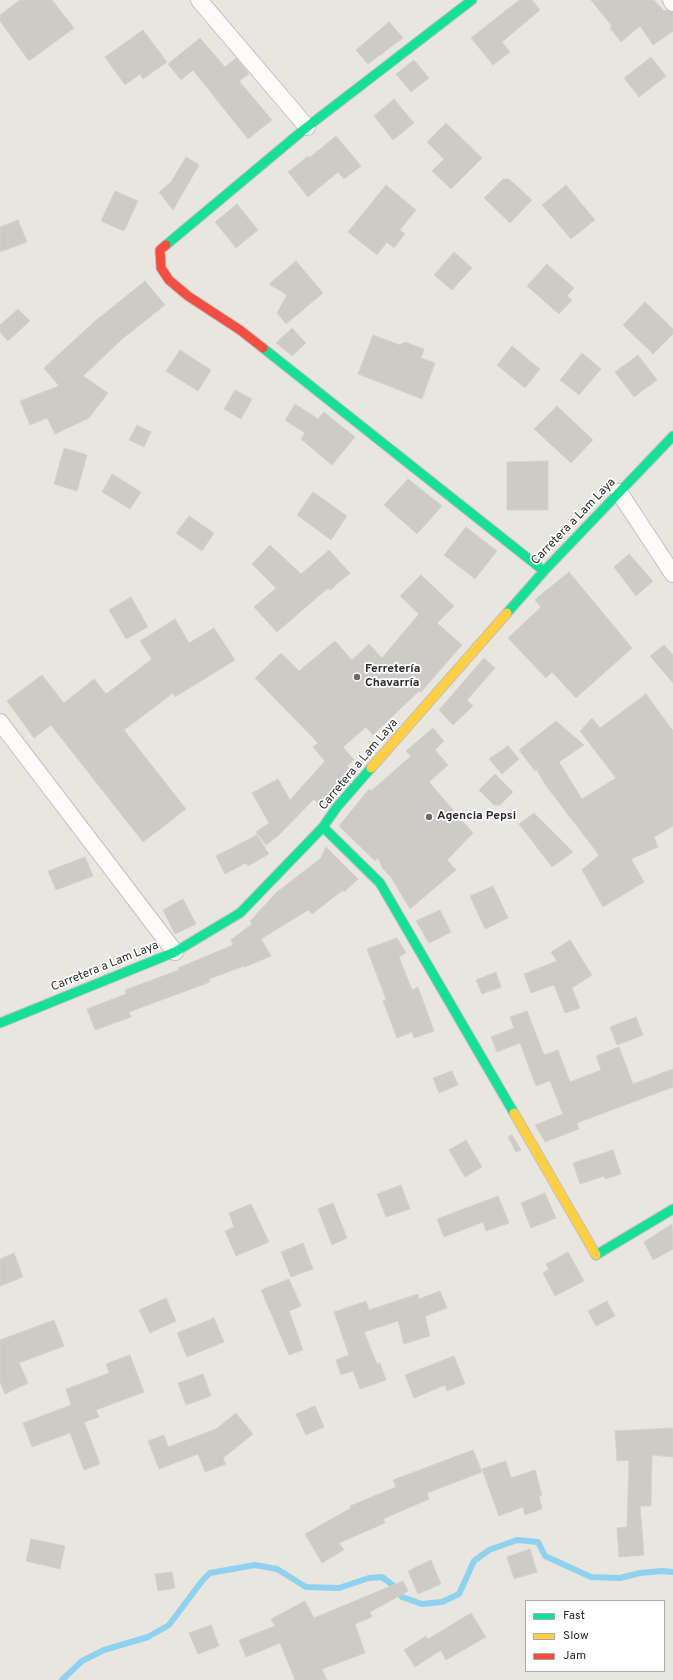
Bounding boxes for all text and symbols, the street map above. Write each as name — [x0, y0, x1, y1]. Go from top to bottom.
street label: Carretera a Lam Laya — [529, 476, 619, 568]
place label: Ferretería Chavarría — [365, 663, 420, 691]
marker: Ferretería Chavarría — [352, 672, 362, 682]
street label: Carretera a Lam Laya — [317, 716, 401, 814]
place label: Agencia Pepsi — [437, 810, 516, 824]
marker: Agencia Pepsi — [424, 812, 434, 822]
street label: Carretera a Lam Laya — [49, 939, 161, 995]
legend — [525, 1600, 665, 1672]
text: Fast — [563, 1608, 585, 1624]
text: Slow — [563, 1628, 589, 1644]
text: Jam — [563, 1648, 586, 1664]

